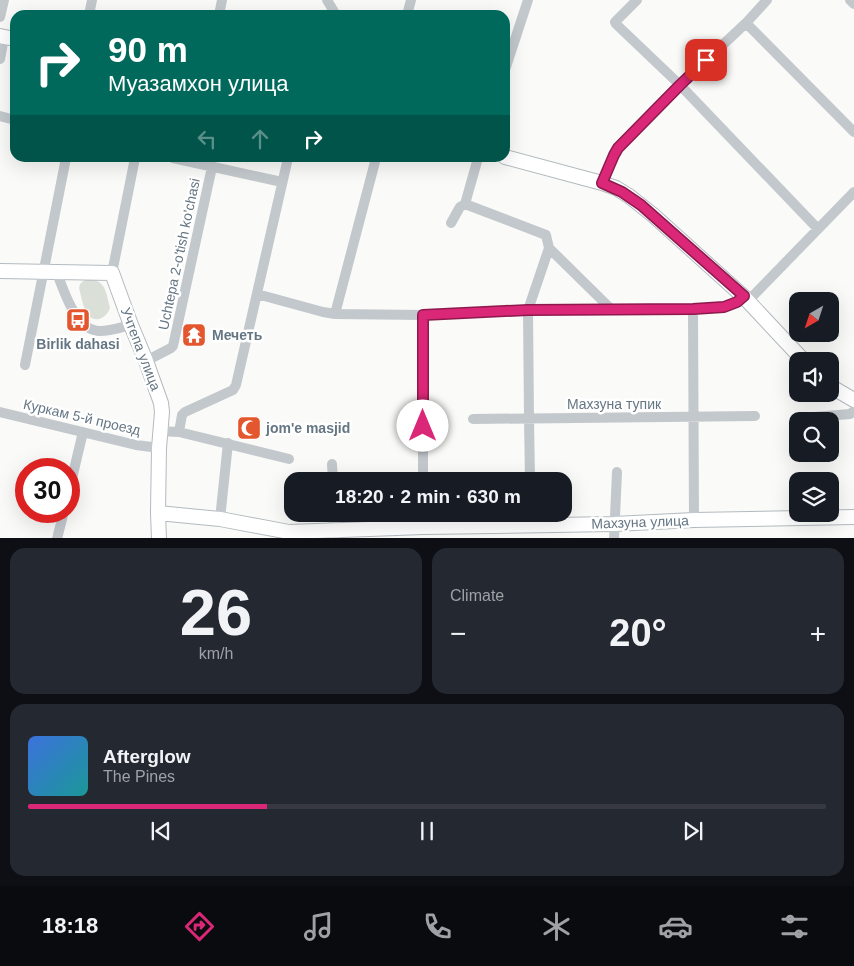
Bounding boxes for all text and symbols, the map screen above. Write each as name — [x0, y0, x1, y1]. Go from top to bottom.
icon: right — [25, 30, 90, 95]
text: 90 m — [108, 30, 188, 69]
pin — [685, 39, 727, 81]
icon: arrive — [692, 46, 720, 74]
text: Муазамхон улица — [108, 71, 289, 96]
icon: left — [193, 125, 221, 153]
icon: ahead — [246, 125, 274, 153]
icon: right — [299, 125, 327, 153]
street label: Uchtepa 2-o'tish ko'chasi — [155, 177, 203, 331]
north arrow — [789, 292, 839, 342]
map controls — [789, 292, 839, 522]
street label: Учтепа улица — [118, 305, 164, 393]
bus stop icon: Birlik dahasi — [65, 307, 91, 333]
temple icon: Мечеть — [181, 322, 207, 348]
place label: Мечеть — [212, 327, 263, 343]
place label: Birlik dahasi — [36, 336, 120, 352]
button: sound — [789, 352, 839, 402]
street label: Куркам 5-й проезд — [22, 396, 142, 438]
street label: Махзуна тупик — [567, 396, 662, 412]
position arrow — [396, 399, 448, 451]
button: search — [789, 412, 839, 462]
mosque icon: jom'e masjid — [236, 415, 262, 441]
place label: jom'e masjid — [265, 420, 350, 436]
speed limit sign: 30 — [15, 458, 80, 523]
button: layers — [789, 472, 839, 522]
text: 18:20 · 2 min · 630 m — [335, 486, 521, 507]
street label: Махзуна улица — [591, 512, 689, 532]
text: 26 — [180, 576, 252, 649]
text: Climate — [450, 587, 504, 604]
text: 20° — [609, 612, 667, 654]
text: − — [450, 618, 466, 649]
text: + — [810, 618, 826, 649]
text: km/h — [199, 645, 233, 662]
text: Afterglow — [103, 746, 191, 767]
text: The Pines — [103, 768, 175, 785]
icon: previous — [147, 817, 175, 845]
icon: pause — [413, 817, 441, 845]
icon: next — [679, 817, 707, 845]
icon: directions — [182, 909, 217, 944]
icon: music — [301, 909, 336, 944]
icon: phone — [420, 909, 455, 944]
icon: climate — [539, 909, 574, 944]
icon: car — [658, 909, 693, 944]
icon: filters — [777, 909, 812, 944]
text: 18:18 — [42, 913, 98, 938]

